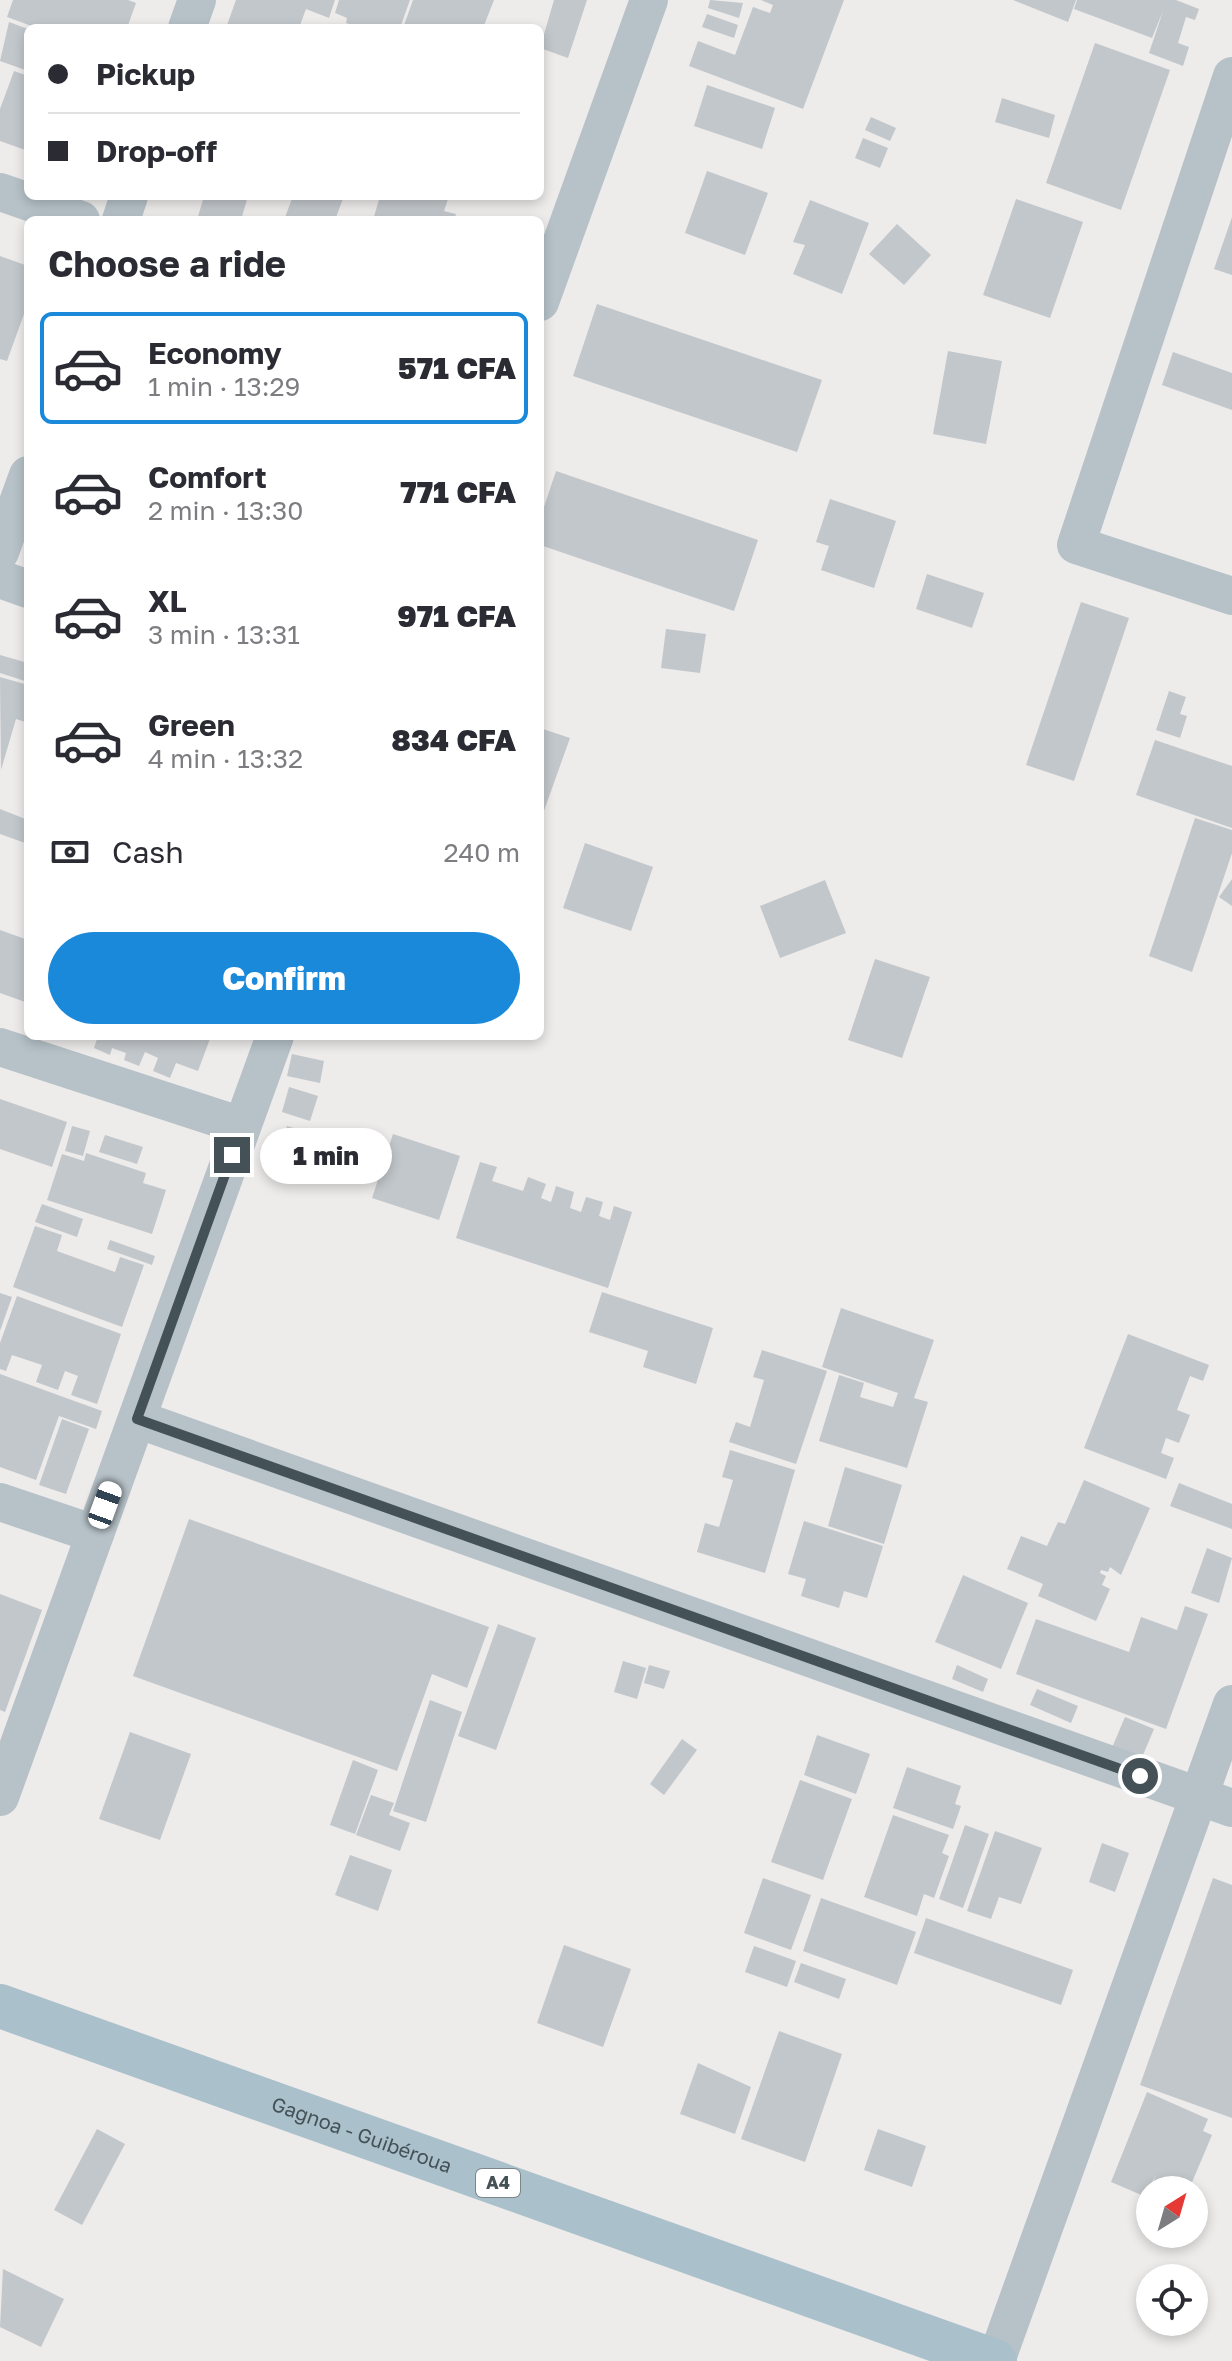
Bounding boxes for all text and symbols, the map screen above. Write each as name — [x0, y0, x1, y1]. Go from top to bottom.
text: Pickup — [96, 56, 195, 92]
text: Drop-off — [96, 133, 217, 169]
text: Choose a ride — [48, 242, 286, 285]
icon: car — [52, 332, 124, 404]
text: Economy — [148, 335, 282, 371]
text: 571 CFA — [398, 350, 516, 386]
text: 1 min · 13:29 — [148, 371, 300, 402]
icon: car — [52, 456, 124, 528]
text: Comfort — [148, 459, 267, 495]
text: 771 CFA — [400, 474, 516, 510]
text: 2 min · 13:30 — [148, 495, 303, 526]
icon: car — [52, 580, 124, 652]
text: XL — [148, 583, 187, 619]
text: 971 CFA — [397, 598, 516, 634]
text: 3 min · 13:31 — [148, 619, 300, 650]
icon: car — [52, 704, 124, 776]
text: Green — [148, 707, 235, 743]
text: 834 CFA — [391, 722, 516, 758]
text: 4 min · 13:32 — [148, 743, 303, 774]
icon: cash — [48, 830, 92, 874]
text: Cash — [112, 834, 184, 870]
text: 240 m — [443, 837, 520, 868]
button: Confirm — [48, 932, 520, 1024]
callout: 1 min — [260, 1127, 392, 1183]
route end — [214, 1137, 250, 1173]
text: 1 min — [293, 1140, 359, 1171]
car — [86, 1478, 124, 1532]
route start — [1122, 1758, 1158, 1794]
street label: Gagnoa - Guibéroua — [269, 2091, 455, 2177]
road number: A4 — [476, 2169, 520, 2197]
north arrow — [1136, 2176, 1208, 2248]
map controls — [1136, 2176, 1208, 2336]
button: locate — [1136, 2264, 1208, 2336]

